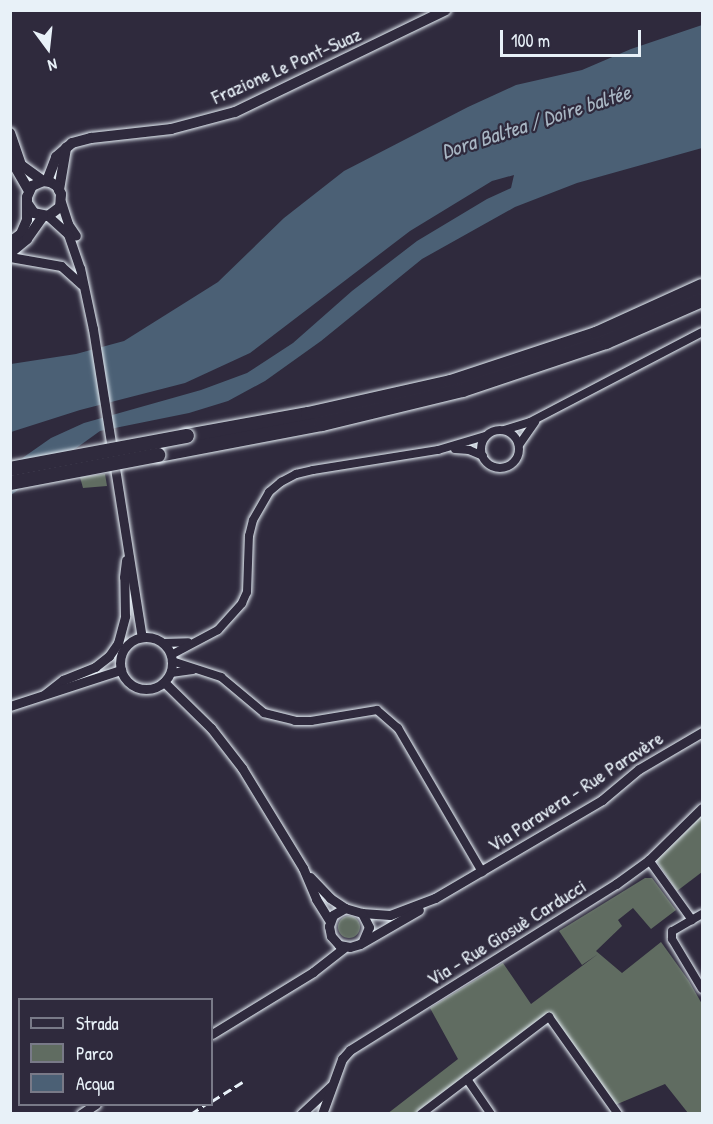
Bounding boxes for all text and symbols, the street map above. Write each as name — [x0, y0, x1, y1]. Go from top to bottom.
north arrow — [18, 18, 78, 78]
scale bar — [503, 18, 644, 56]
street label: Frazione Le Pont-Suaz — [208, 21, 364, 109]
text: 100 m — [511, 28, 550, 53]
text: N — [46, 54, 60, 77]
water label: Dora Baltea / Doire baltée — [438, 80, 634, 164]
street label: Via Paravera - Rue Paravère — [483, 725, 667, 857]
street label: Via - Rue Giosuè Carducci — [422, 873, 590, 991]
legend — [18, 998, 213, 1106]
text: Strada — [76, 1011, 119, 1036]
text: Parco — [76, 1041, 113, 1066]
text: Acqua — [76, 1071, 114, 1096]

